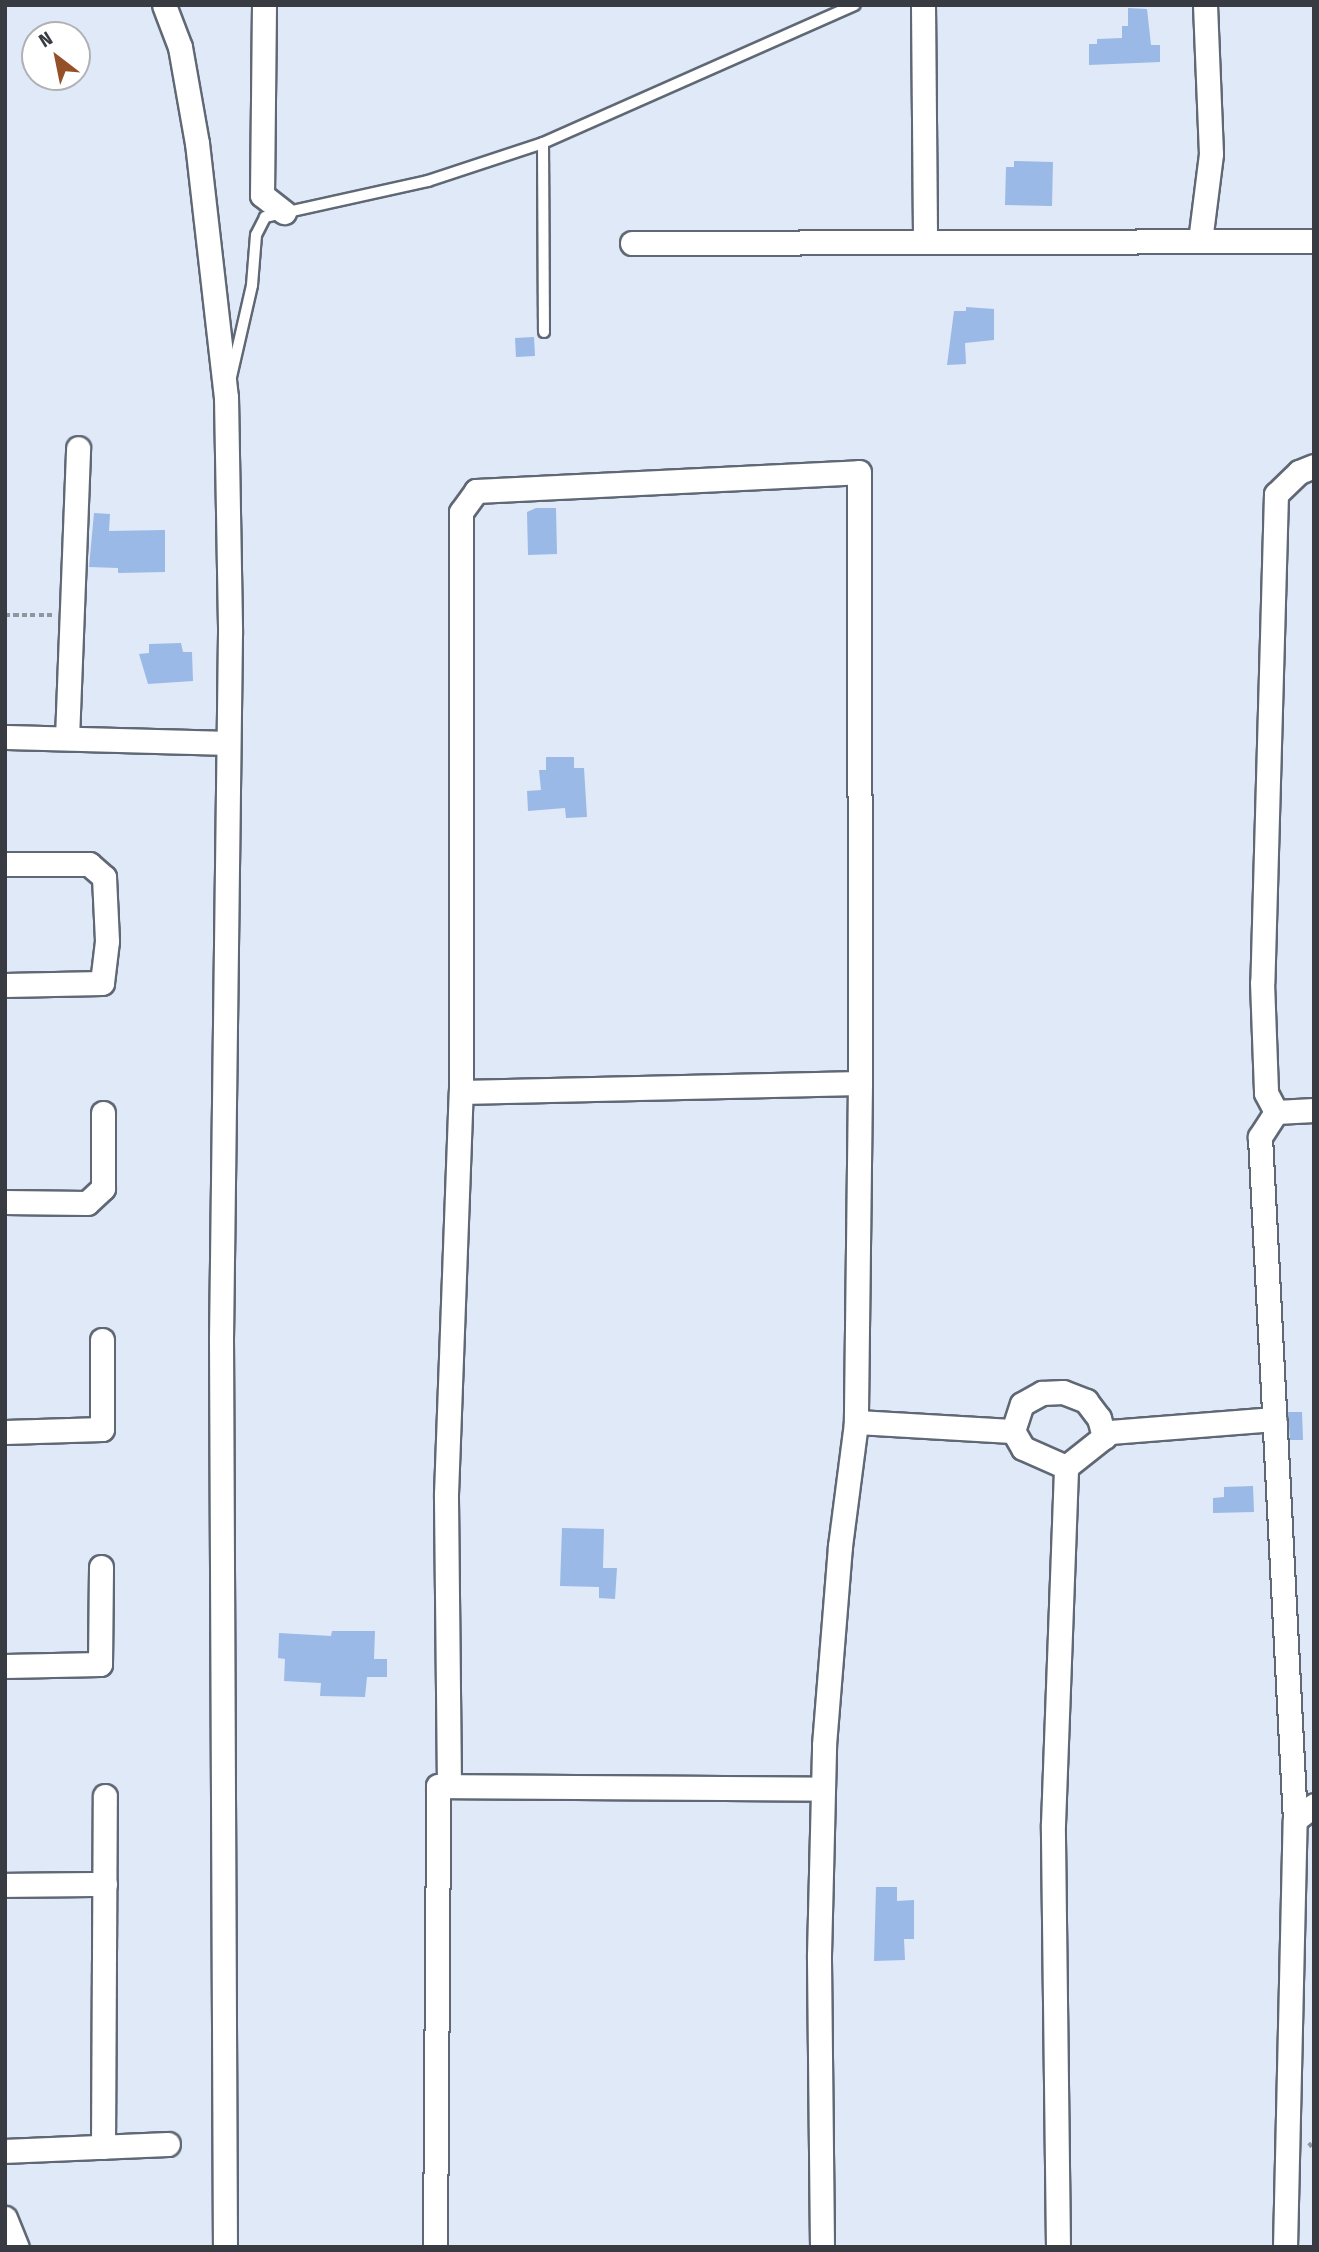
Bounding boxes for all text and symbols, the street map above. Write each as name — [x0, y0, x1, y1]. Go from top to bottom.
north arrow — [21, 21, 91, 91]
text: N — [35, 27, 57, 52]

